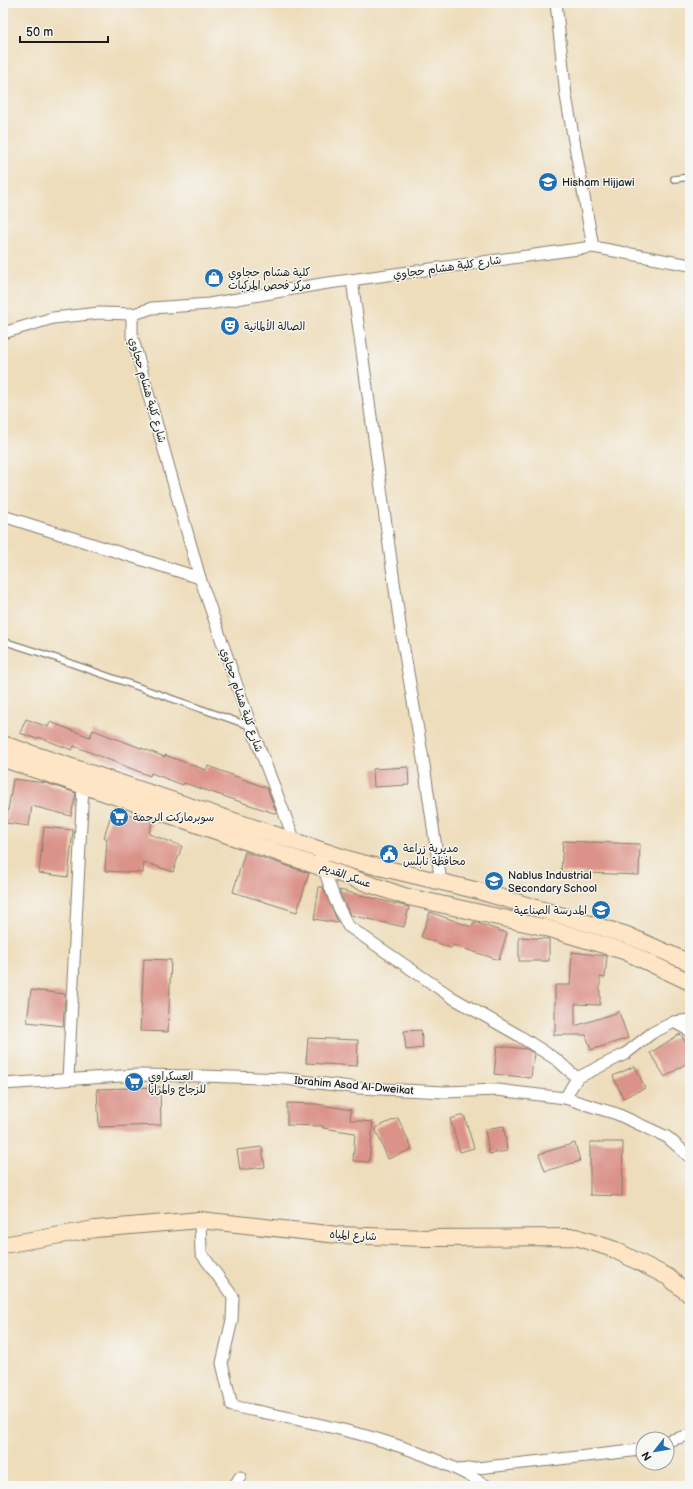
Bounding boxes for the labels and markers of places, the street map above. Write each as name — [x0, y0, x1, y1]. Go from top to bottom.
school or university icon: Hisham Hijjawi — [537, 171, 559, 193]
place label: Hisham Hijjawi — [562, 176, 634, 189]
place label: كلية هشام حجاوي مركز فحص المركبات — [228, 266, 311, 293]
shop icon: كلية هشام حجاوي مركز فحص المركبات — [203, 267, 225, 289]
theatre icon: الصالة الألمانية — [219, 315, 241, 337]
place label: الصالة الألمانية — [244, 319, 305, 333]
supermarket icon: سوبرماركت الرحمة — [108, 806, 130, 828]
place label: سوبرماركت الرحمة — [133, 811, 214, 825]
place label: مديرية زراعة محافظة نابلس — [403, 842, 466, 869]
public building icon: مديرية زراعة محافظة نابلس — [378, 843, 400, 865]
place label: Nablus Industrial Secondary School — [508, 869, 597, 895]
school or university icon: Nablus Industrial Secondary School — [483, 870, 505, 892]
school or university icon: المدرسة الصناعية — [590, 899, 612, 921]
place label: المدرسة الصناعية — [514, 904, 587, 917]
place label: العسكراوي للزجاج والمرايا — [148, 1070, 206, 1097]
supermarket icon: العسكراوي للزجاج والمرايا — [123, 1071, 145, 1093]

